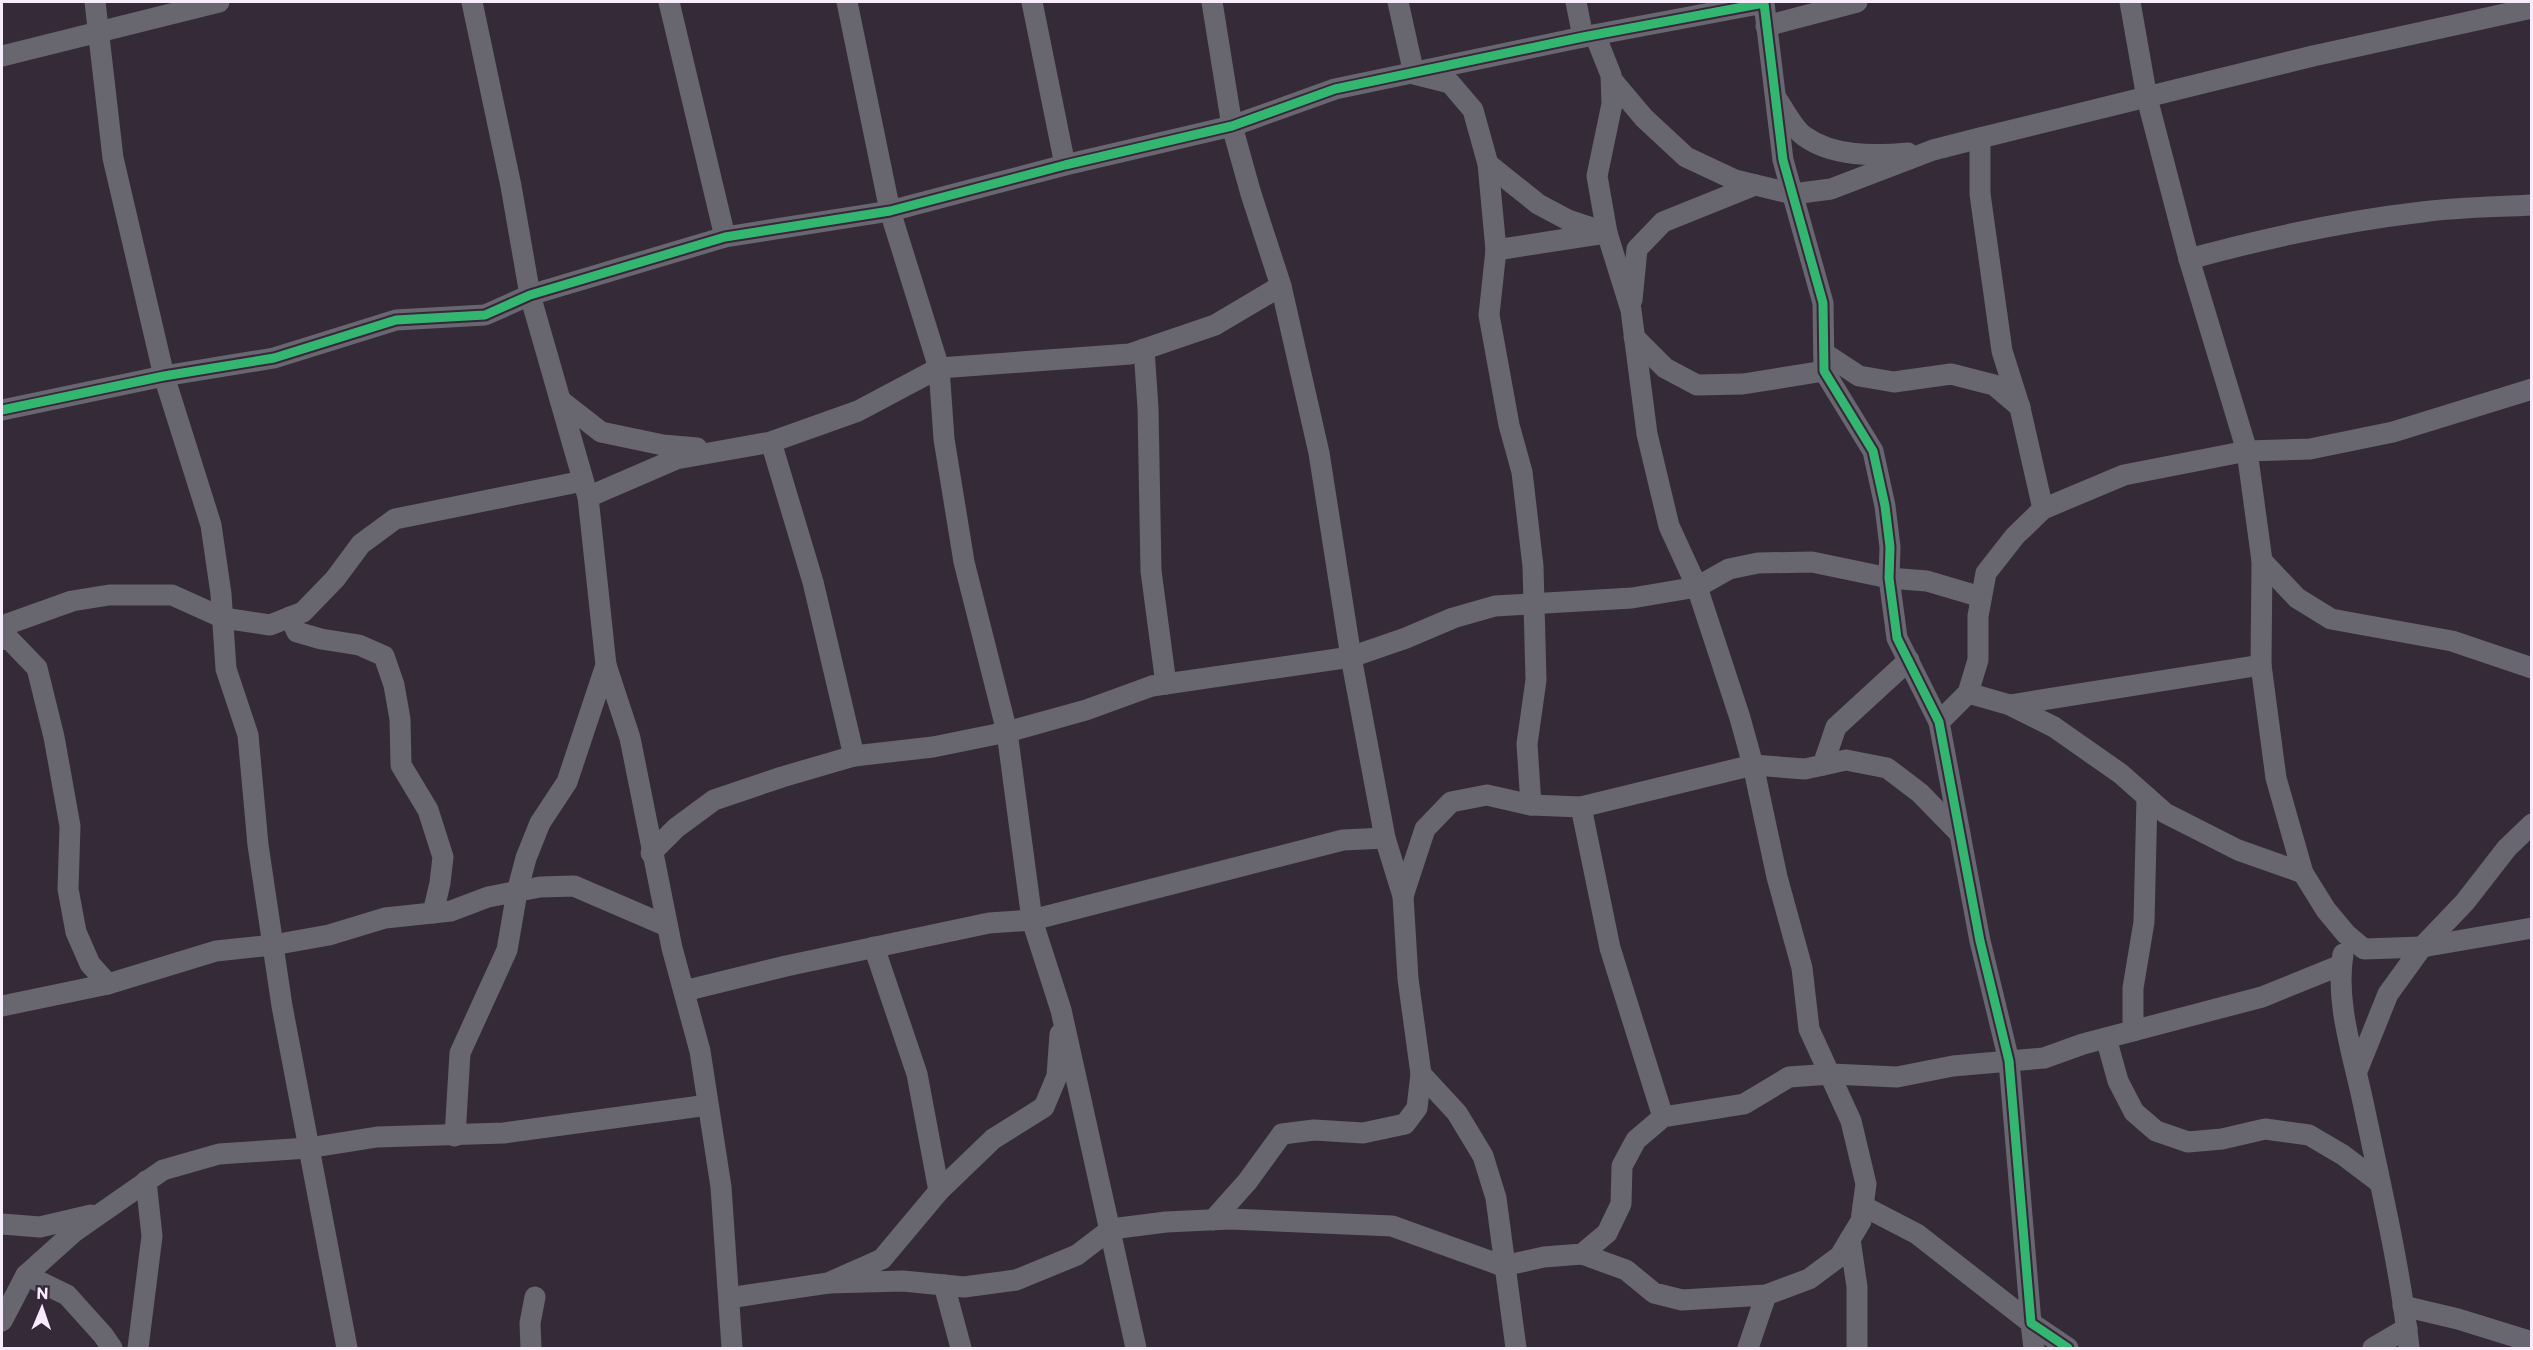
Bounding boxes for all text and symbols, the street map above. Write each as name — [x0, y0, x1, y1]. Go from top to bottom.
north arrow — [12, 1278, 72, 1338]
text: N — [36, 1283, 49, 1302]

